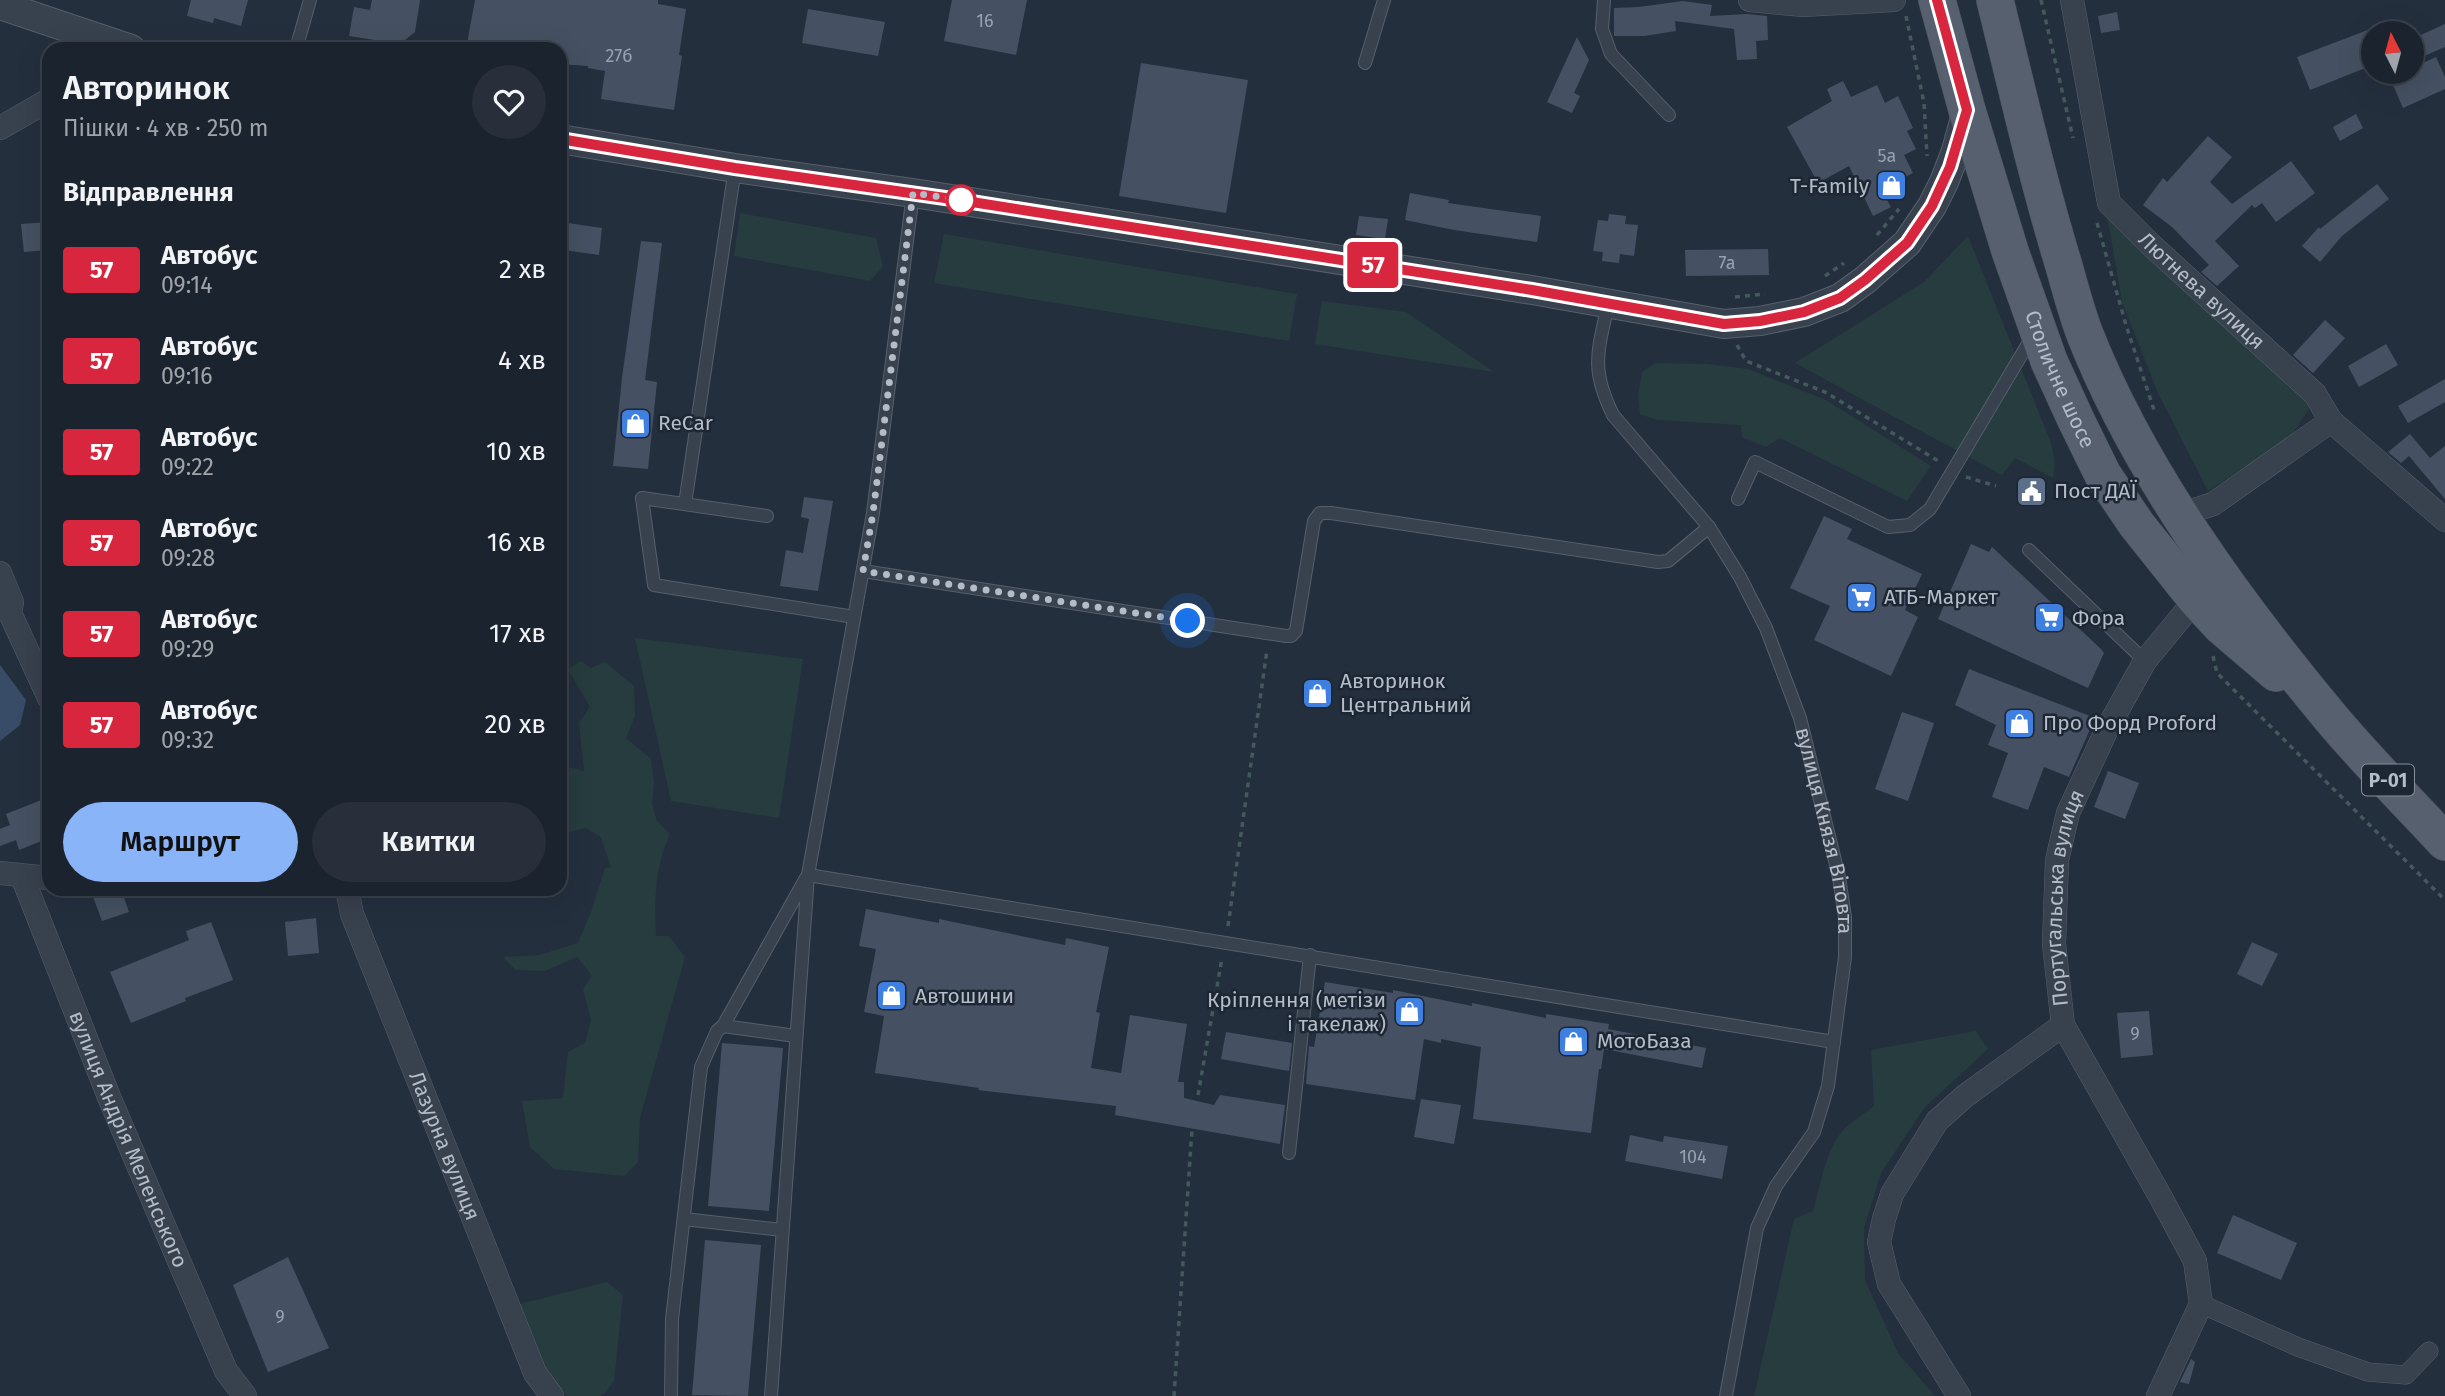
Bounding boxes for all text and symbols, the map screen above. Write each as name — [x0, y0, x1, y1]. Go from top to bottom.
house number: 16 — [976, 10, 994, 32]
north arrow — [2361, 21, 2424, 84]
map controls — [2361, 21, 2424, 84]
house number: 27б — [605, 45, 633, 67]
button: heart — [472, 65, 546, 139]
text: Авторинок — [63, 68, 230, 108]
text: Пішки · 4 хв · 250 m — [63, 114, 268, 142]
house number: 5а — [1878, 145, 1896, 167]
shop icon: T-Family — [1875, 169, 1909, 203]
place label: T-Family — [1790, 173, 1870, 199]
text: Відправлення — [63, 177, 234, 208]
unlabelled marker — [946, 185, 976, 215]
street label: Лютнева вулиця — [2133, 227, 2270, 355]
text: Автобус — [161, 240, 258, 271]
line badge: 57 — [1342, 242, 1404, 288]
text: 57 — [1361, 251, 1385, 279]
house number: 7а — [1718, 252, 1736, 274]
text: 2 хв — [499, 254, 546, 285]
text: 57 — [90, 256, 113, 284]
text: 09:14 — [161, 271, 212, 299]
street label: Столичне шосе — [2019, 307, 2101, 452]
text: Автобус — [161, 331, 258, 362]
text: 4 хв — [498, 345, 546, 376]
text: 57 — [90, 347, 113, 375]
text: 09:16 — [161, 362, 213, 390]
shop icon: ReCar — [618, 406, 652, 440]
place label: ReCar — [658, 410, 713, 436]
text: Автобус — [161, 422, 258, 453]
text: 10 хв — [486, 436, 546, 467]
text: 57 — [90, 438, 113, 466]
text: 09:22 — [161, 453, 214, 481]
public building icon: Пост ДАЇ — [2014, 474, 2048, 508]
place label: Пост ДАЇ — [2054, 478, 2137, 504]
text: Автобус — [161, 513, 258, 544]
text: 16 хв — [487, 527, 546, 558]
text: 57 — [90, 529, 113, 557]
text: 09:28 — [161, 544, 215, 572]
supermarket icon: АТБ-Маркет — [1844, 580, 1878, 614]
place label: АТБ-Маркет — [1884, 584, 1998, 610]
supermarket icon: Фора — [2032, 601, 2066, 635]
your location — [1170, 603, 1205, 638]
text: Автобус — [161, 604, 258, 635]
place label: Фора — [2072, 605, 2125, 631]
text: 17 хв — [489, 618, 546, 649]
text: 57 — [90, 620, 113, 648]
text: 09:29 — [161, 635, 214, 663]
place label: Авторинок Центральний — [1340, 668, 1472, 718]
shop icon: Авторинок Центральний — [1300, 676, 1334, 710]
text: Автобус — [161, 695, 258, 726]
shop icon: Про Форд Proford — [2003, 706, 2037, 740]
text: 20 хв — [484, 709, 546, 740]
place label: Про Форд Proford — [2043, 710, 2217, 736]
text: 57 — [90, 711, 113, 739]
street label: вулиця Князя Вітовта — [1790, 725, 1858, 934]
text: 09:32 — [161, 726, 214, 754]
road number: Р-01 — [2362, 764, 2414, 796]
street label: Португальська вулиця — [2041, 785, 2090, 1008]
button: Маршрут — [63, 802, 298, 882]
button: Квитки — [312, 802, 546, 882]
shop icon: Автошини — [875, 979, 909, 1013]
place label: Автошини — [915, 983, 1014, 1009]
place label: Кріплення (метізи і такелаж) — [1207, 987, 1386, 1037]
shop icon: Кріплення (метізи і такелаж) — [1392, 995, 1426, 1029]
street label: вулиця Андрія Меленського — [63, 1007, 193, 1272]
house number: 9 — [2130, 1023, 2140, 1045]
shop icon: МотоБаза — [1557, 1024, 1591, 1058]
place label: МотоБаза — [1597, 1028, 1692, 1054]
street label: Лазурна вулиця — [403, 1068, 486, 1224]
house number: 104 — [1679, 1146, 1707, 1168]
house number: 9 — [275, 1306, 285, 1328]

